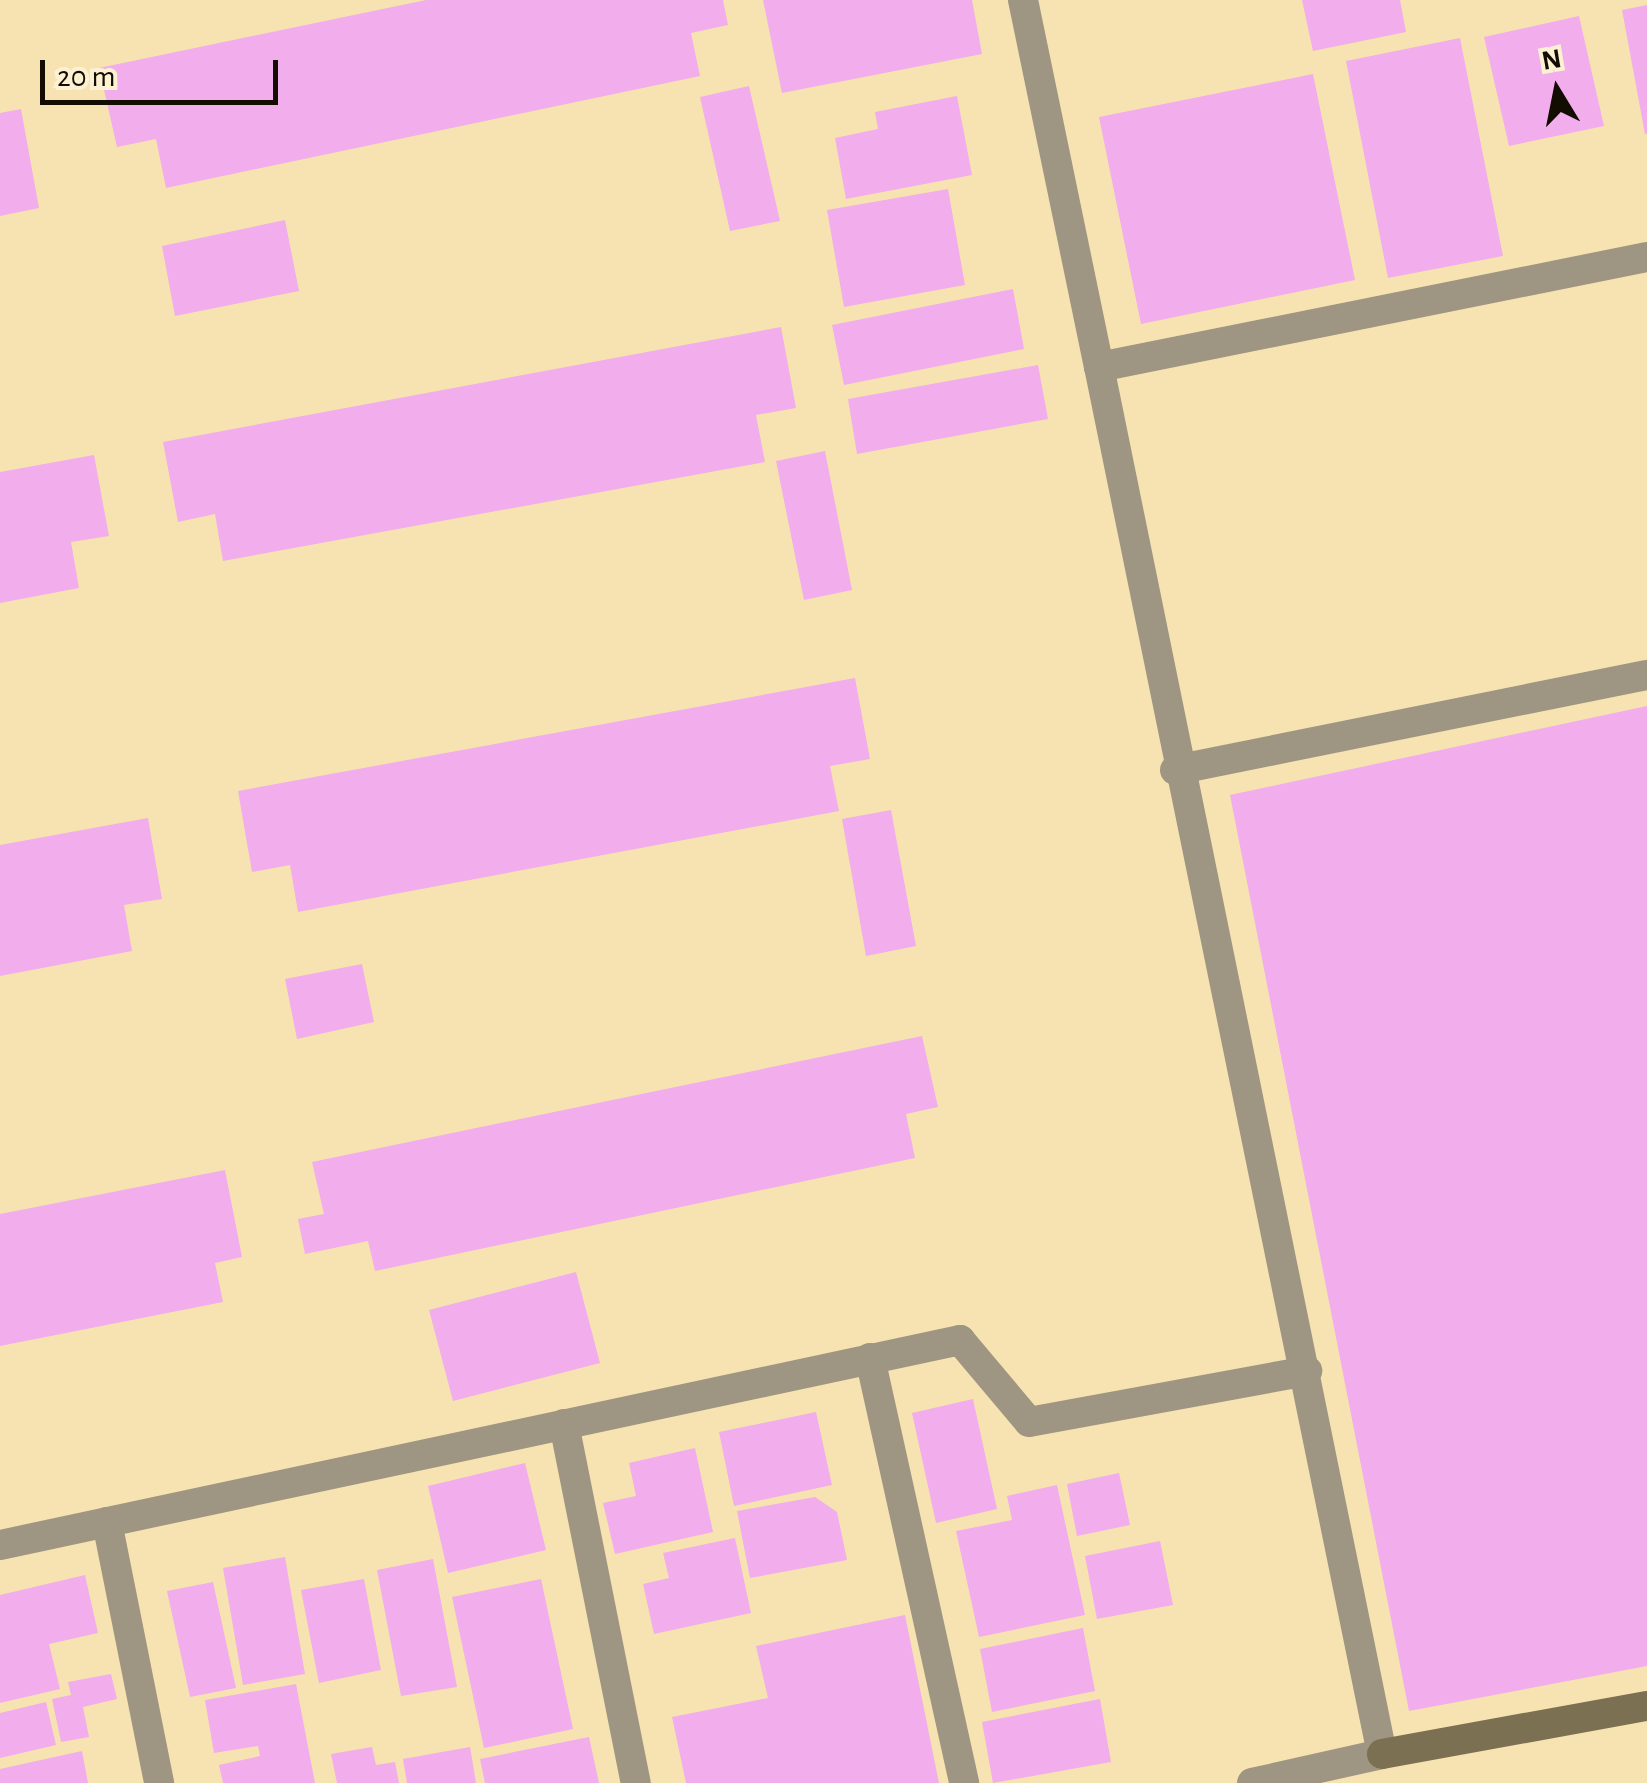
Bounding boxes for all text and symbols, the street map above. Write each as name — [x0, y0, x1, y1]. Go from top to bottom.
scale bar — [45, 40, 282, 102]
north arrow — [1507, 40, 1607, 140]
text: N — [1540, 45, 1564, 76]
text: 20 m — [57, 62, 115, 92]

